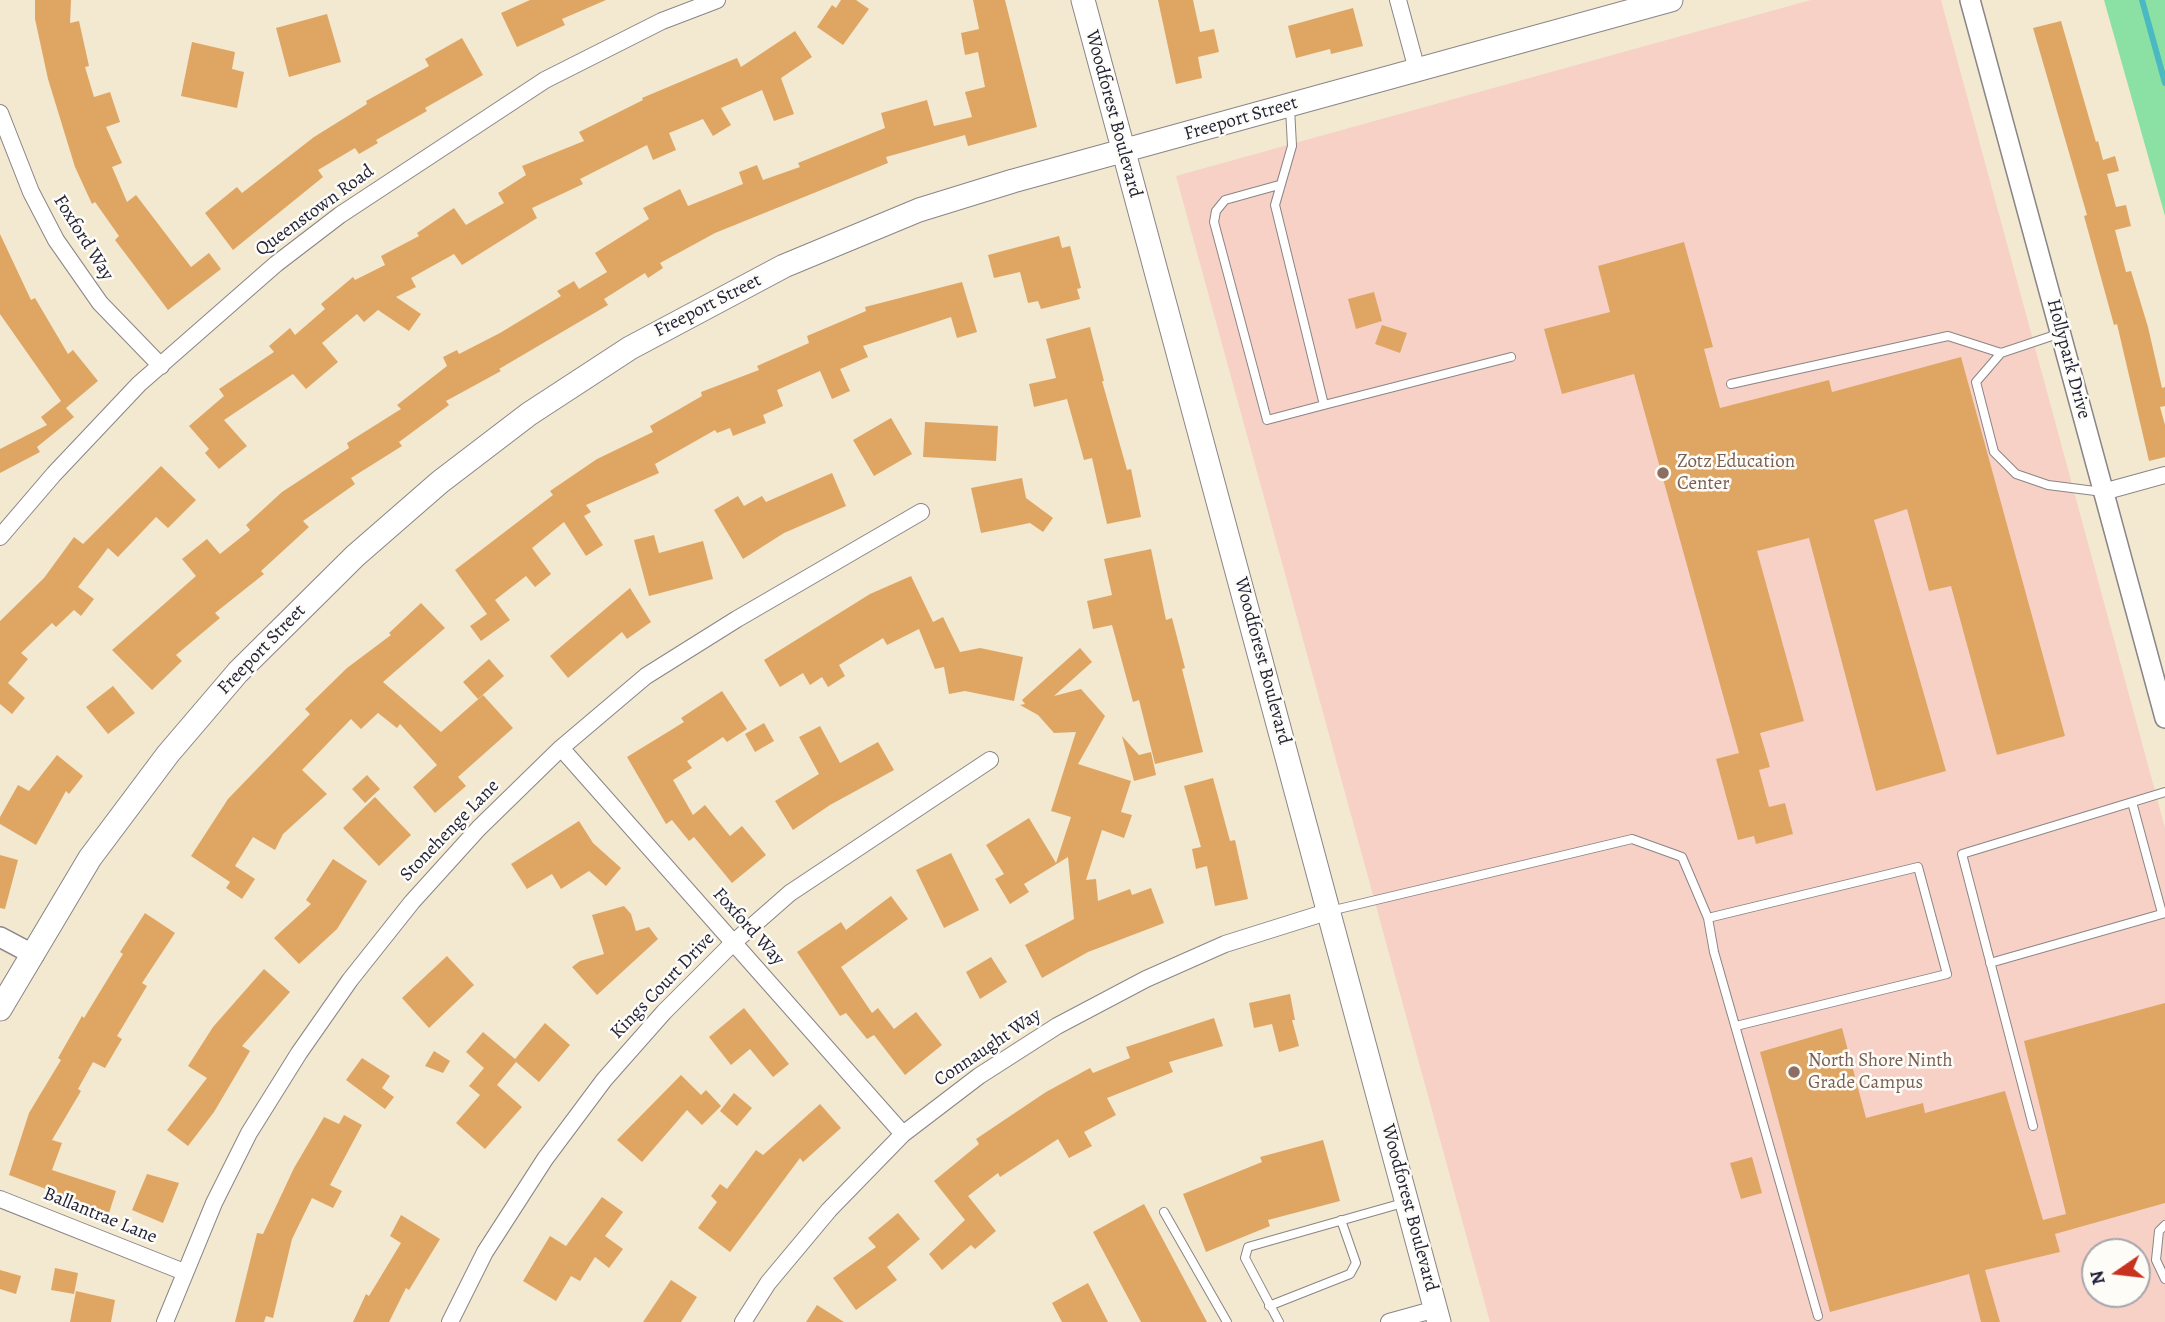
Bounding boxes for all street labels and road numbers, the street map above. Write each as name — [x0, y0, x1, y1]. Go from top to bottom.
street label: Woodforest Boulevard — [1080, 28, 1146, 200]
street label: Freeport Street — [1182, 92, 1300, 146]
street label: Queenstown Road — [251, 160, 379, 262]
street label: Foxford Way — [48, 191, 118, 285]
street label: Freeport Street — [651, 269, 765, 343]
street label: Hollypark Drive — [2041, 297, 2095, 421]
street label: Woodforest Boulevard — [1229, 575, 1295, 747]
street label: Freeport Street — [213, 600, 311, 700]
street label: Stonehenge Lane — [396, 775, 504, 887]
street label: Foxford Way — [707, 883, 789, 971]
street label: Kings Court Drive — [606, 928, 720, 1044]
street label: Connaught Way — [930, 1004, 1046, 1092]
street label: Woodforest Boulevard — [1376, 1122, 1442, 1294]
street label: Ballantrae Lane — [40, 1183, 160, 1249]

